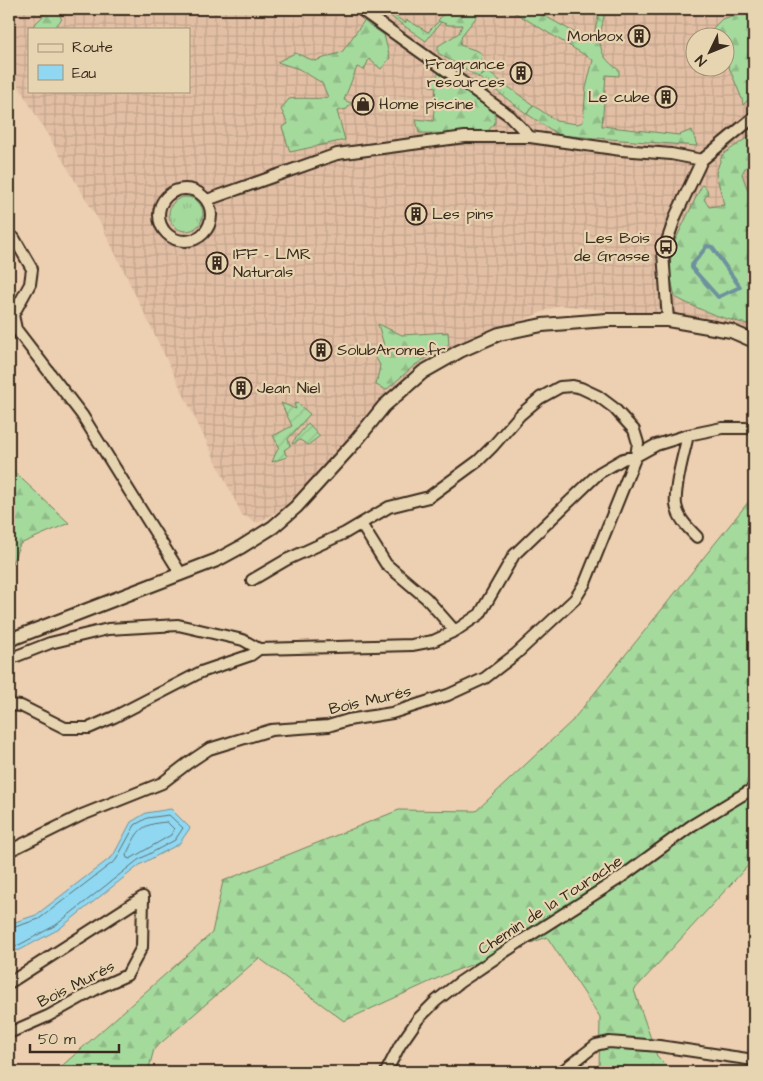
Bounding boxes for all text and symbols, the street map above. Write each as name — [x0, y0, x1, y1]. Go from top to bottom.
building icon: Monbox — [627, 24, 651, 48]
place label: Monbox — [567, 25, 623, 47]
legend — [28, 28, 190, 92]
north arrow — [686, 28, 736, 78]
text: Route — [72, 37, 113, 58]
text: N — [691, 50, 712, 70]
place label: Fragrance resources — [425, 53, 505, 93]
building icon: Fragrance resources — [509, 61, 533, 85]
text: Eau — [72, 63, 97, 84]
building icon: Le cube — [654, 85, 678, 109]
place label: Le cube — [588, 86, 650, 108]
shop icon: Home piscine — [351, 92, 375, 116]
place label: Home piscine — [379, 93, 474, 115]
building icon: Les pins — [404, 202, 428, 226]
place label: Les pins — [432, 203, 494, 225]
place label: Les Bois de Grasse — [574, 227, 650, 267]
bus stop icon: Les Bois de Grasse — [654, 235, 678, 259]
place label: IFF - LMR Naturals — [233, 243, 311, 283]
building icon: IFF - LMR Naturals — [205, 251, 229, 275]
building icon: SolubArome.fr — [309, 338, 333, 362]
place label: SolubArome.fr — [337, 339, 446, 361]
building icon: Jean Niel — [229, 376, 253, 400]
place label: Jean Niel — [257, 377, 320, 399]
street label: Bois Murés — [327, 680, 413, 720]
street label: Chemin de la Tourache — [473, 850, 627, 960]
street label: Bois Murés — [34, 955, 118, 1013]
scale bar — [30, 1021, 119, 1053]
text: 50 m — [38, 1029, 76, 1050]

